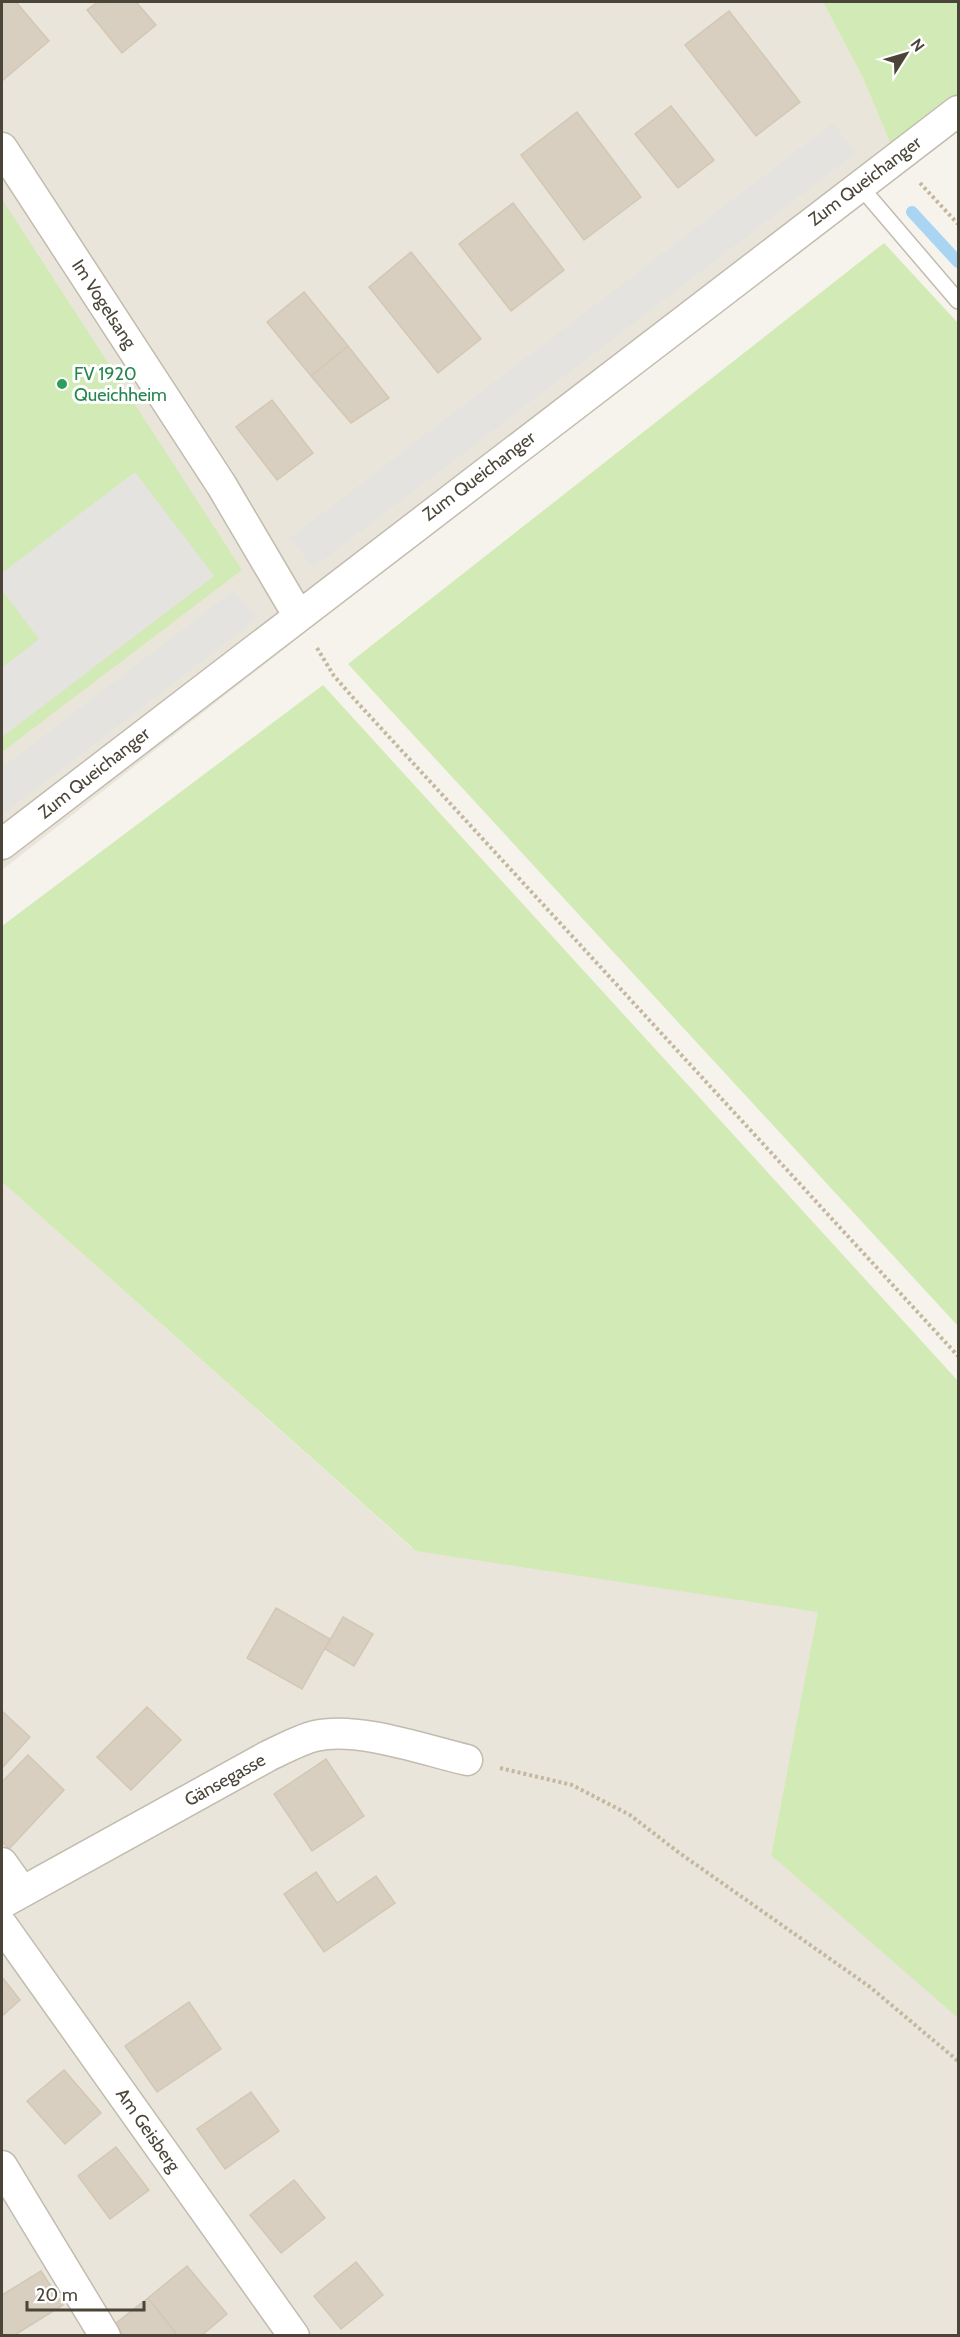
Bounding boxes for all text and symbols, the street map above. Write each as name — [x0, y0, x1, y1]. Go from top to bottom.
north arrow — [876, 24, 936, 84]
text: N — [907, 35, 929, 56]
street label: Zum Queichanger — [804, 131, 926, 231]
street label: Im Vogelsang — [67, 255, 141, 353]
place label: FV 1920 Queichheim — [74, 363, 167, 406]
marker: FV 1920 Queichheim — [55, 377, 69, 391]
street label: Zum Queichanger — [418, 426, 540, 526]
street label: Zum Queichanger — [34, 722, 154, 823]
street label: Gänsegasse — [181, 1749, 269, 1811]
street label: Am Geisberg — [111, 2084, 185, 2177]
scale bar — [27, 2274, 144, 2312]
text: 20 m — [36, 2284, 78, 2306]

